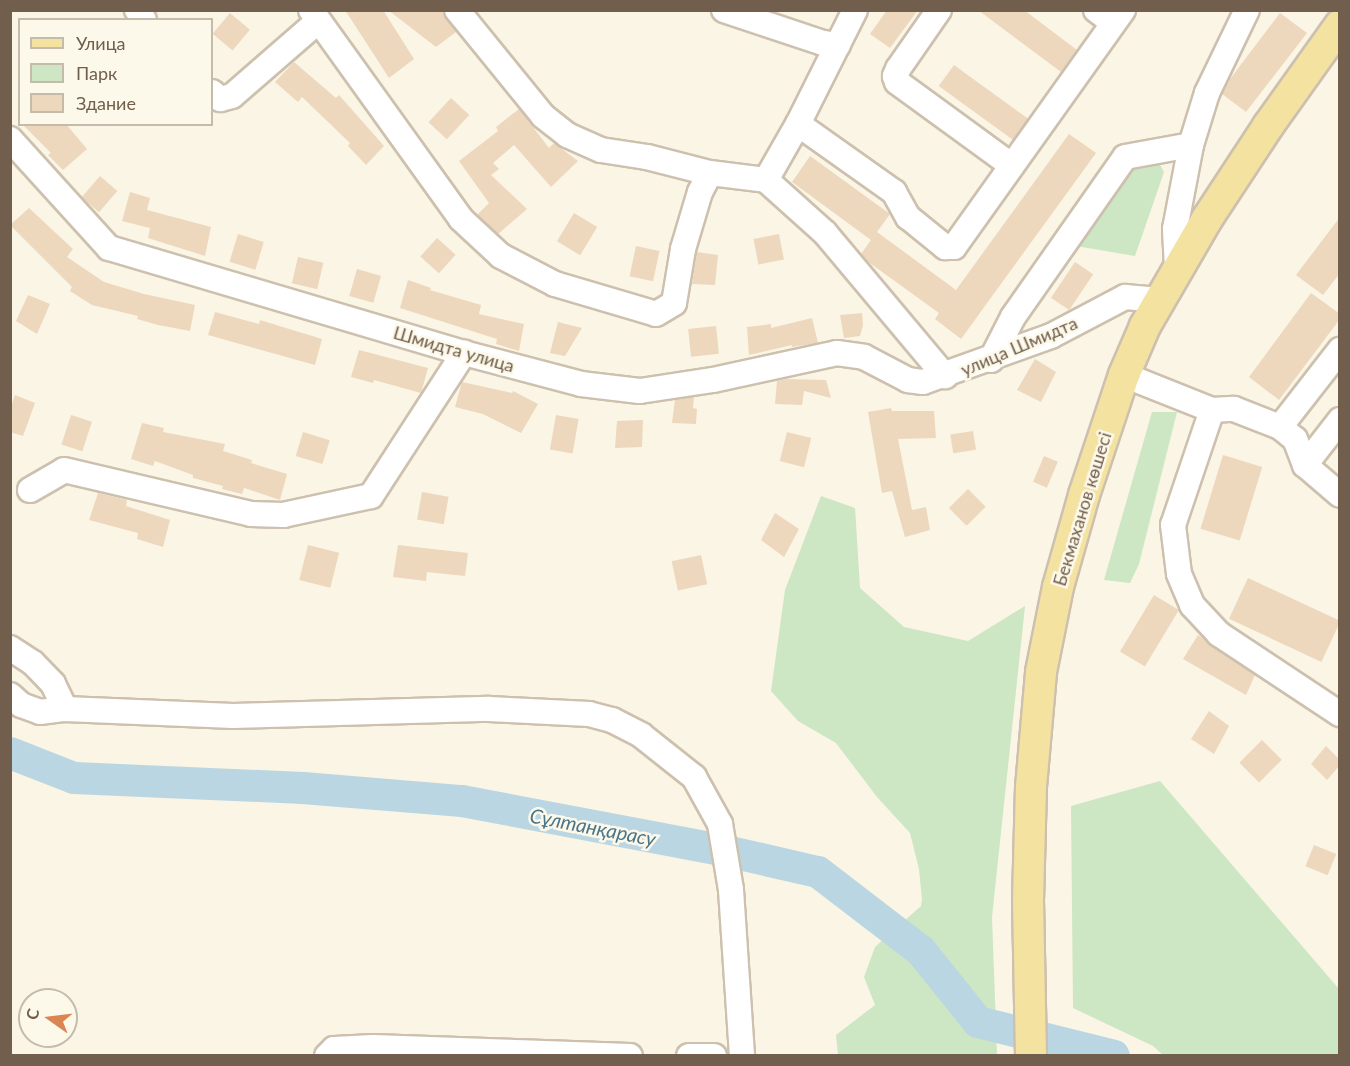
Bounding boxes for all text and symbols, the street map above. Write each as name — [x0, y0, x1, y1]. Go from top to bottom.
legend — [18, 18, 213, 126]
text: Улица — [76, 32, 126, 54]
text: Парк — [76, 62, 117, 84]
text: Здание — [76, 92, 136, 114]
street label: улица Шмидта — [957, 312, 1081, 380]
street label: Шмидта улица — [391, 321, 517, 377]
street label: Бекмаханов көшесі — [1048, 429, 1116, 589]
water label: Сұлтанқарасу — [528, 803, 658, 851]
north arrow — [18, 988, 78, 1048]
text: С — [21, 1007, 42, 1021]

